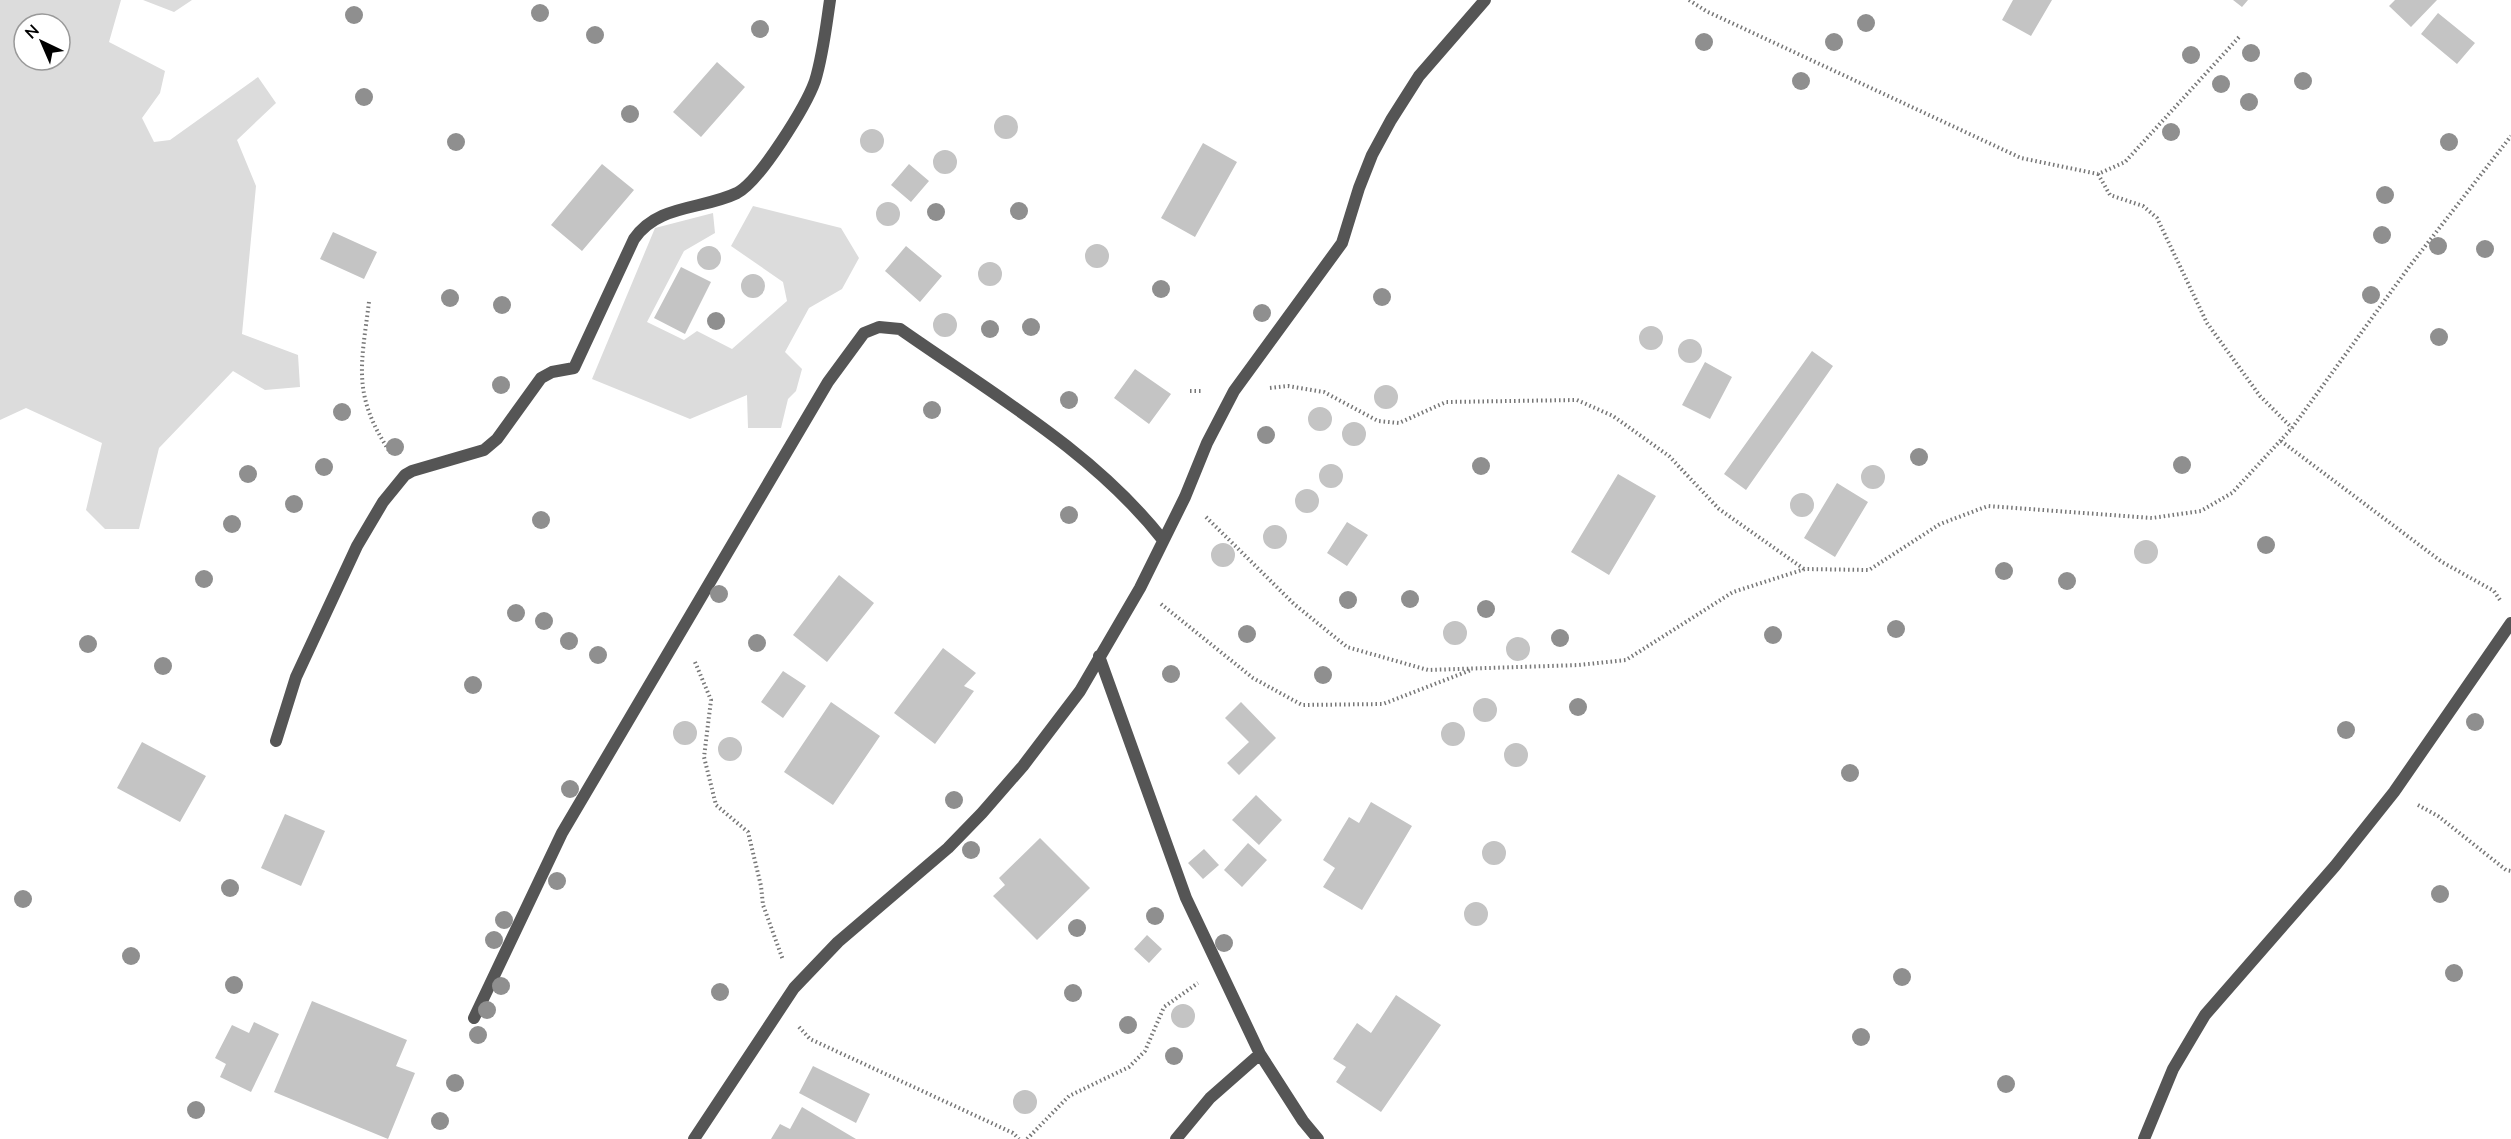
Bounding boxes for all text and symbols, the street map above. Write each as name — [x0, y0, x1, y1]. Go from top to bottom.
north arrow — [12, 12, 72, 72]
text: N — [20, 20, 44, 44]

